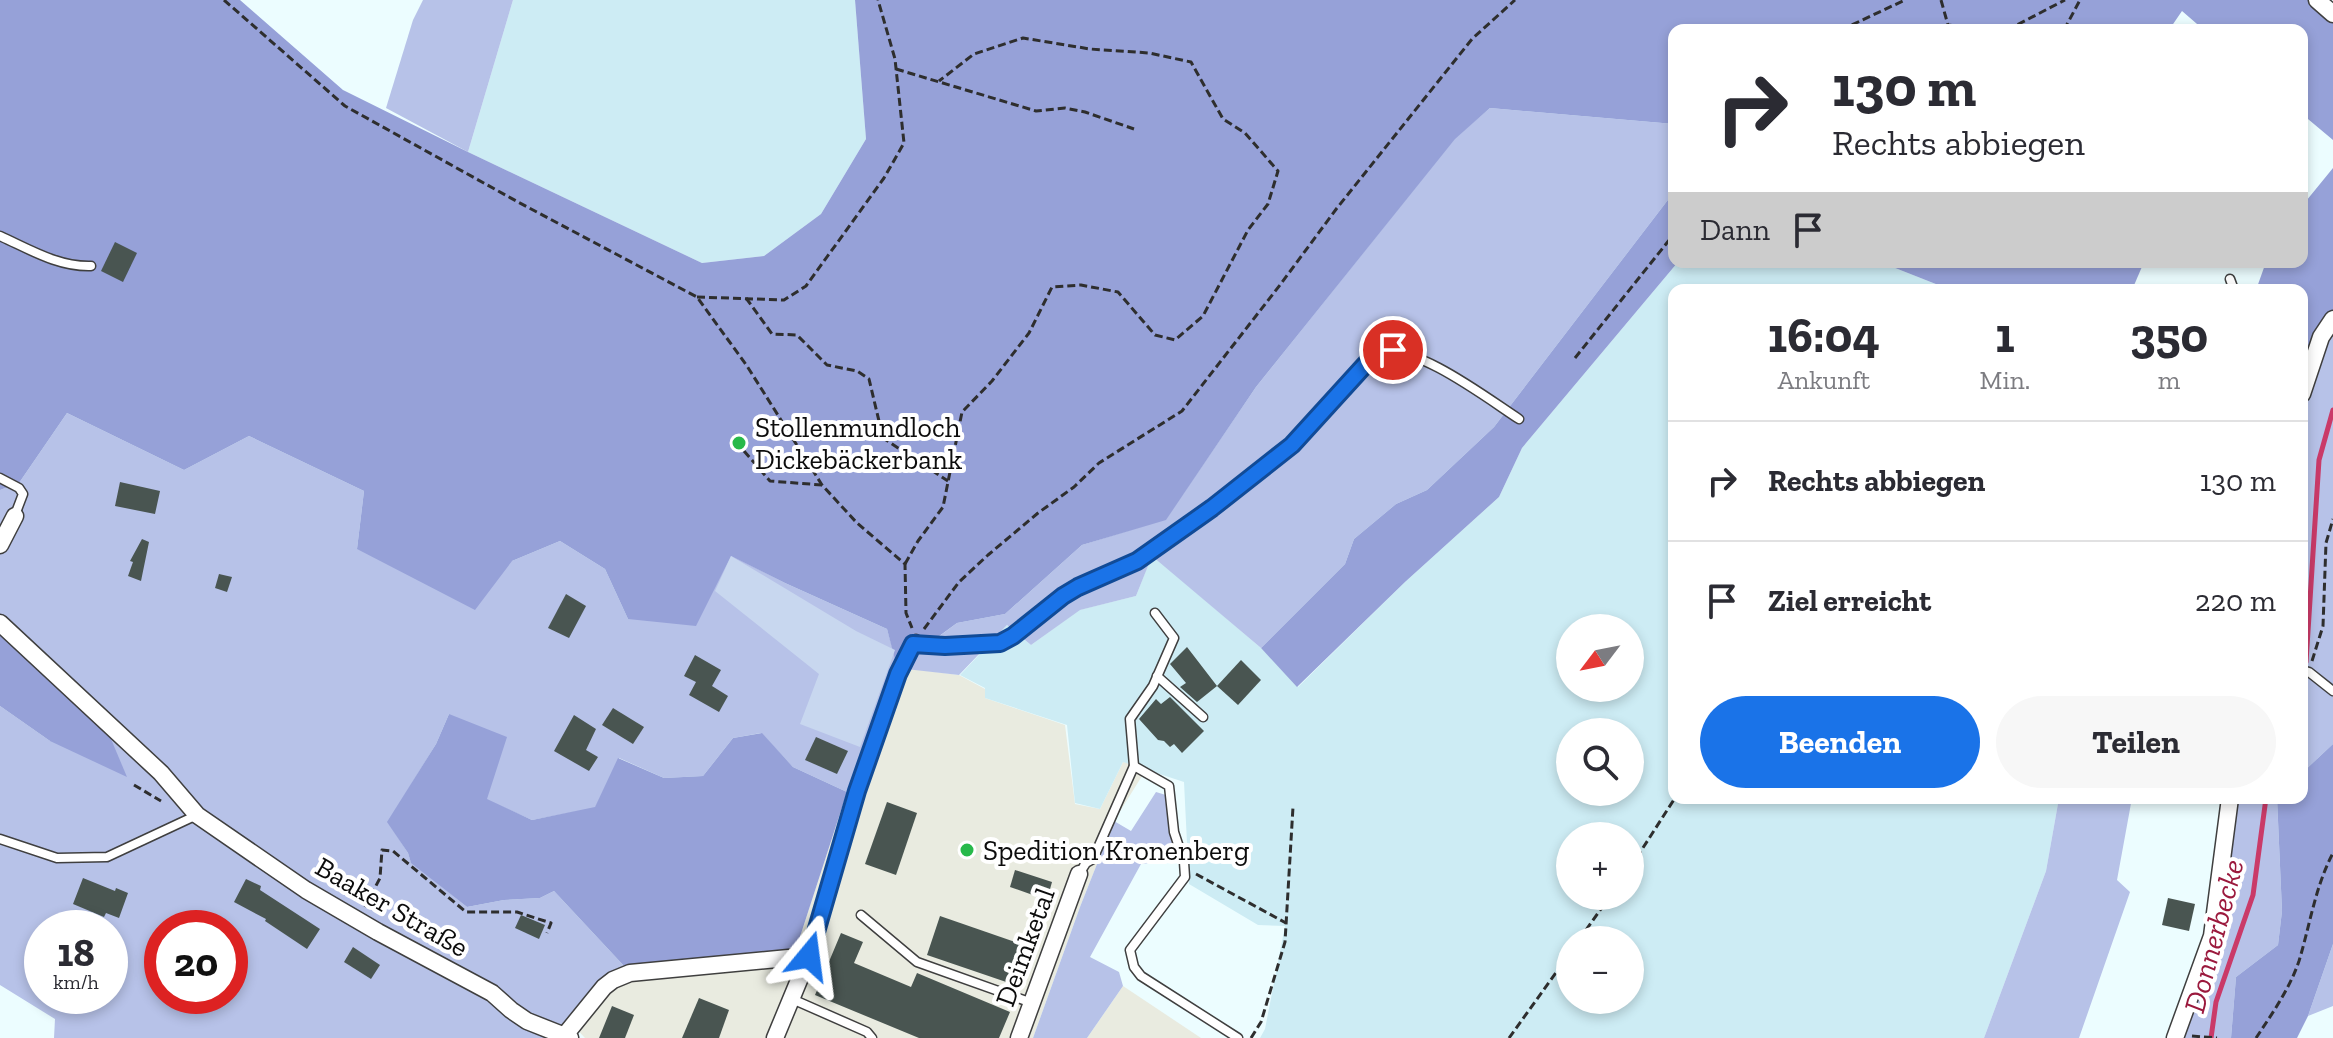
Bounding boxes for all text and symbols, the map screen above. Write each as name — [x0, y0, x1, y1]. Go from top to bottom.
text: 130 m — [1832, 53, 1976, 120]
icon: right — [1700, 56, 1804, 160]
text: Rechts abbiegen — [1832, 121, 2085, 164]
icon: arrive — [1786, 208, 1830, 252]
text: Dann — [1700, 212, 1770, 248]
text: 16:04 — [1768, 307, 1880, 364]
text: 1 — [1995, 307, 2015, 364]
text: 350 — [2130, 307, 2208, 364]
pin — [1359, 316, 1427, 384]
icon: arrive — [1371, 328, 1415, 372]
text: Ankunft — [1777, 364, 1870, 396]
text: Min. — [1980, 364, 2030, 396]
text: m — [2158, 364, 2180, 396]
place label: Stollenmundloch Dickebäckerbank — [755, 411, 963, 476]
marker: Stollenmundloch Dickebäckerbank — [730, 434, 748, 452]
icon: right — [1700, 459, 1744, 503]
text: Rechts abbiegen — [1768, 463, 1985, 499]
text: 130 m — [2200, 463, 2276, 499]
icon: arrive — [1700, 579, 1744, 623]
text: Ziel erreicht — [1768, 583, 1931, 619]
text: 220 m — [2195, 583, 2276, 619]
north arrow — [1556, 614, 1644, 702]
map controls — [1556, 614, 1644, 1014]
button: Beenden — [1700, 696, 1980, 788]
button: Teilen — [1996, 696, 2276, 788]
button: search — [1556, 718, 1644, 806]
button: + — [1556, 822, 1644, 910]
place label: Spedition Kronenberg — [983, 834, 1249, 867]
marker: Spedition Kronenberg — [958, 841, 976, 859]
street label: Baaker Straße — [310, 850, 474, 964]
water label: Donnerbecke — [2176, 855, 2252, 1017]
street label: Deimketal — [988, 883, 1062, 1011]
speed limit sign: 20 — [144, 910, 248, 1014]
position arrow — [767, 914, 851, 998]
button: − — [1556, 926, 1644, 1014]
text: 18 — [57, 928, 95, 976]
text: km/h — [53, 970, 99, 994]

